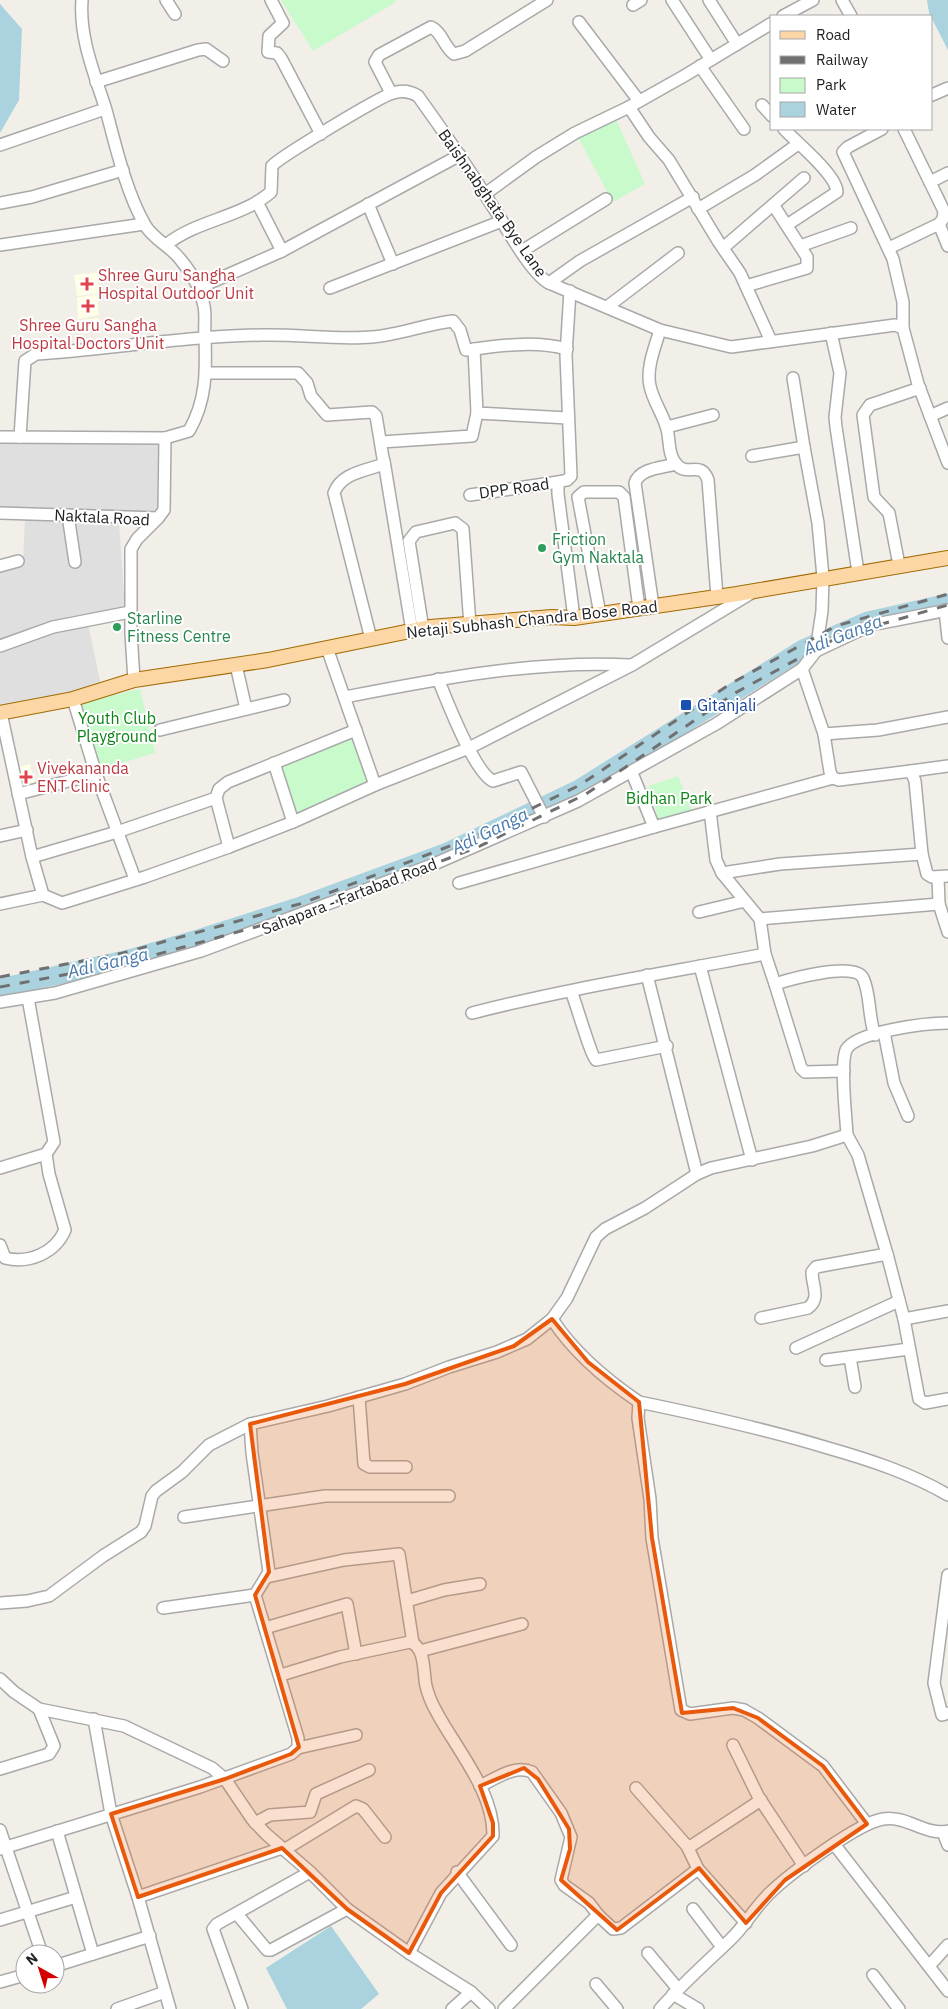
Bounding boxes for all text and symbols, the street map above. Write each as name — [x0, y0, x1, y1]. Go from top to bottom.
legend — [770, 15, 933, 130]
text: Road — [816, 25, 851, 44]
text: Railway — [816, 50, 869, 69]
text: Park — [816, 75, 846, 94]
text: Water — [816, 100, 857, 119]
street label: Baishnabghata Bye Lane — [434, 125, 552, 281]
place label: Shree Guru Sangha Hospital Outdoor Unit — [98, 265, 254, 303]
marker: Shree Guru Sangha Hospital Outdoor Unit — [80, 277, 94, 291]
marker: Shree Guru Sangha Hospital Doctors Unit — [81, 299, 95, 313]
place label: Shree Guru Sangha Hospital Doctors Unit — [12, 315, 164, 353]
street label: DPP Road — [478, 473, 550, 503]
street label: Naktala Road — [54, 505, 150, 529]
place label: Friction Gym Naktala — [552, 529, 644, 567]
marker: Friction Gym Naktala — [536, 542, 548, 554]
street label: Netaji Subhash Chandra Bose Road — [405, 596, 659, 642]
place label: Starline Fitness Centre — [127, 608, 231, 646]
water label: Adi Ganga — [799, 609, 885, 660]
marker: Starline Fitness Centre — [111, 621, 123, 633]
place label: Gitanjali — [697, 695, 756, 715]
marker: Gitanjali — [679, 698, 693, 712]
park label: Youth Club Playground — [77, 708, 157, 746]
place label: Vivekananda ENT Clinic — [37, 758, 129, 796]
marker: Vivekananda ENT Clinic — [19, 770, 33, 784]
park label: Bidhan Park — [626, 788, 713, 808]
water label: Adi Ganga — [447, 802, 532, 859]
street label: Sahapara - Fartabad Road — [258, 853, 440, 939]
water label: Adi Ganga — [64, 942, 151, 983]
north arrow — [15, 1944, 65, 1994]
text: N — [22, 1949, 41, 1969]

